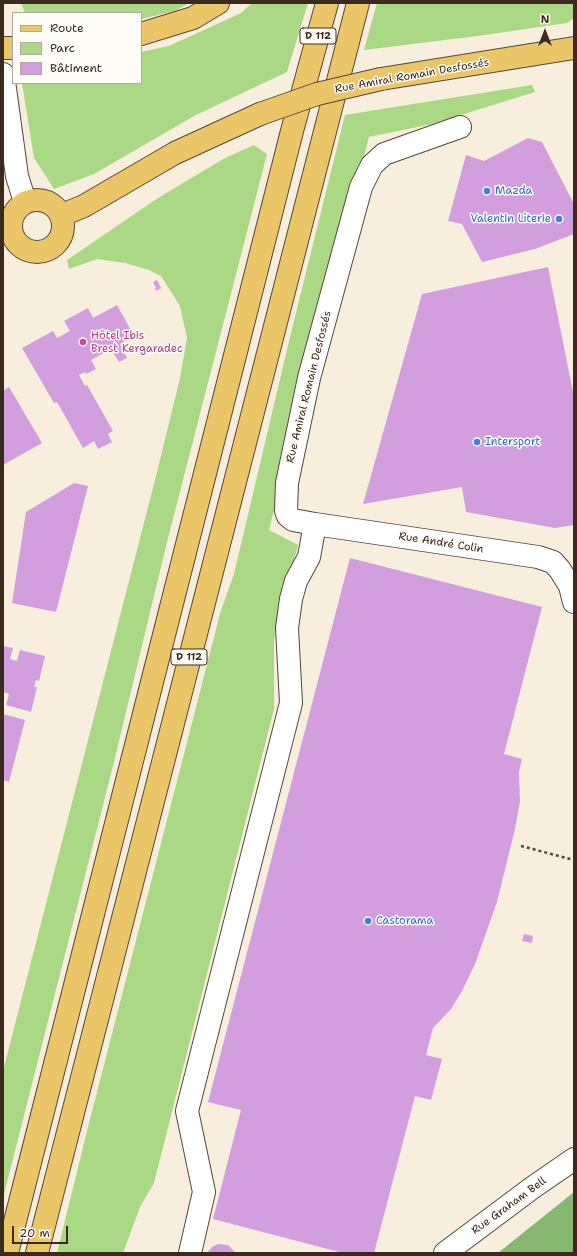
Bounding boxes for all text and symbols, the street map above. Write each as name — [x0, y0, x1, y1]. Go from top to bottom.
legend — [12, 12, 142, 84]
north arrow — [525, 12, 565, 52]
text: N — [541, 12, 549, 27]
text: Route — [50, 20, 84, 36]
road number: D 112 — [300, 28, 336, 44]
text: Parc — [50, 40, 75, 56]
street label: Rue Amiral Romain Desfossés — [334, 56, 490, 96]
text: Bâtiment — [50, 60, 102, 76]
place label: Mazda — [495, 184, 532, 198]
marker: Mazda — [482, 186, 492, 196]
place label: Valentin Literie — [471, 212, 551, 226]
marker: Valentin Literie — [554, 214, 564, 224]
street label: Rue Amiral Romain Desfossés — [284, 310, 334, 464]
place label: Hôtel Ibis Brest Kergaradec — [91, 329, 182, 355]
marker: Hôtel Ibis Brest Kergaradec — [78, 337, 88, 347]
place label: Intersport — [485, 435, 540, 449]
marker: Intersport — [472, 437, 482, 447]
street label: Rue André Colin — [398, 530, 484, 556]
road number: D 112 — [171, 649, 207, 665]
place label: Castorama — [376, 914, 433, 928]
marker: Castorama — [363, 916, 373, 926]
street label: Rue Graham Bell — [469, 1174, 549, 1238]
scale bar — [14, 1218, 70, 1244]
text: 20 m — [19, 1225, 50, 1241]

